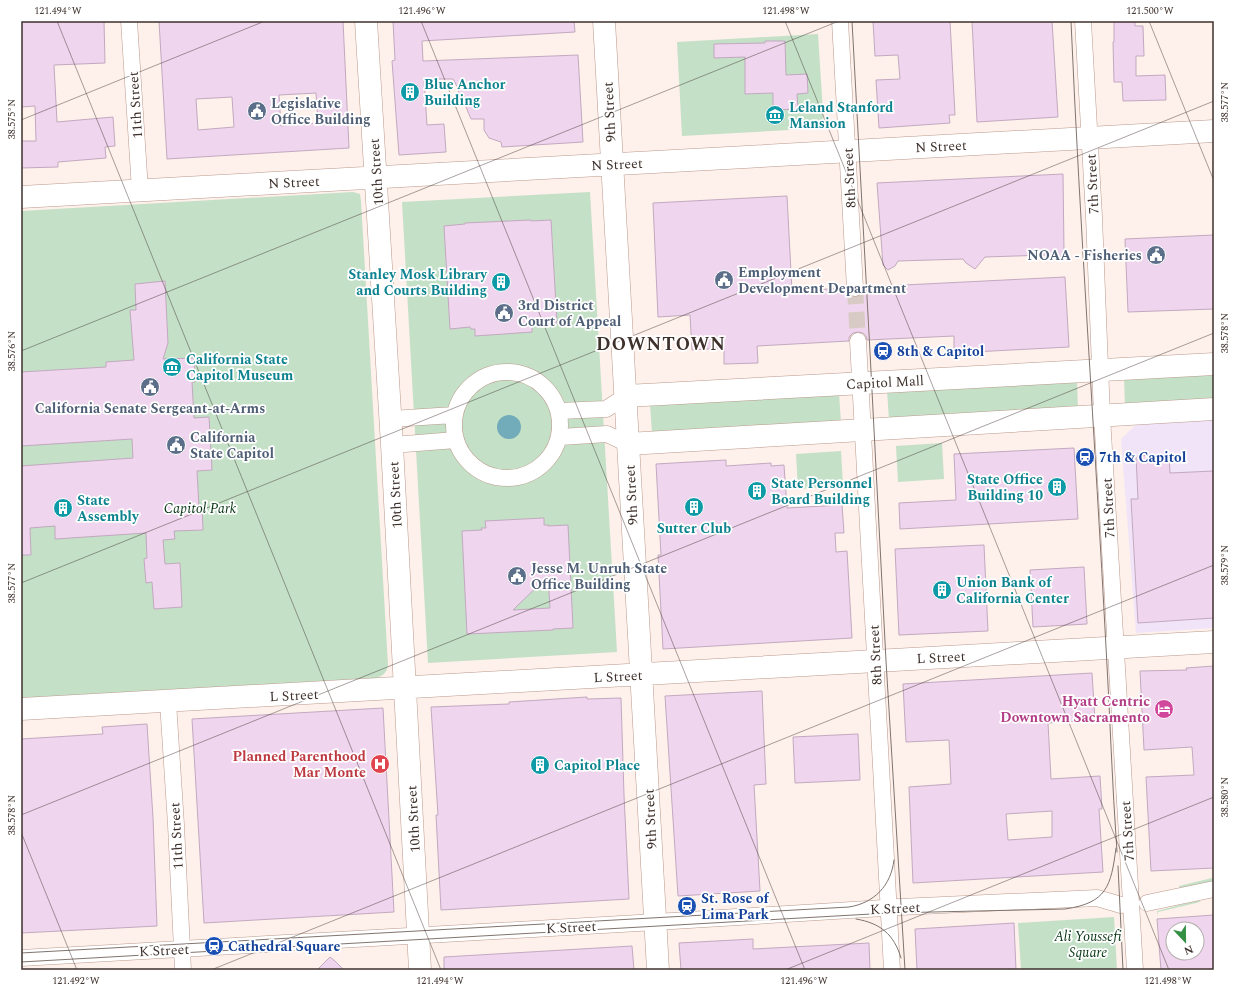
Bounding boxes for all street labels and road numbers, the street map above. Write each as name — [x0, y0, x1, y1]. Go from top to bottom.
street label: 11th Street — [123, 71, 148, 139]
street label: 9th Street — [597, 81, 622, 143]
street label: N Street — [915, 135, 967, 158]
street label: 10th Street — [364, 138, 389, 206]
street label: 8th Street — [837, 147, 862, 209]
street label: N Street — [591, 153, 643, 176]
street label: 7th Street — [1080, 153, 1105, 215]
street label: N Street — [268, 171, 320, 194]
street label: Capitol Mall — [846, 370, 924, 395]
street label: 10th Street — [383, 461, 408, 529]
street label: 9th Street — [619, 464, 644, 526]
street label: 7th Street — [1096, 477, 1121, 539]
street label: 8th Street — [863, 624, 888, 686]
street label: L Street — [916, 646, 966, 669]
street label: L Street — [593, 665, 643, 688]
street label: L Street — [269, 684, 319, 707]
street label: 10th Street — [401, 785, 426, 853]
street label: 9th Street — [638, 788, 663, 850]
street label: 7th Street — [1115, 800, 1140, 862]
street label: 11th Street — [164, 802, 189, 870]
street label: K Street — [869, 897, 921, 920]
street label: K Street — [545, 916, 597, 939]
street label: K Street — [138, 939, 190, 962]

